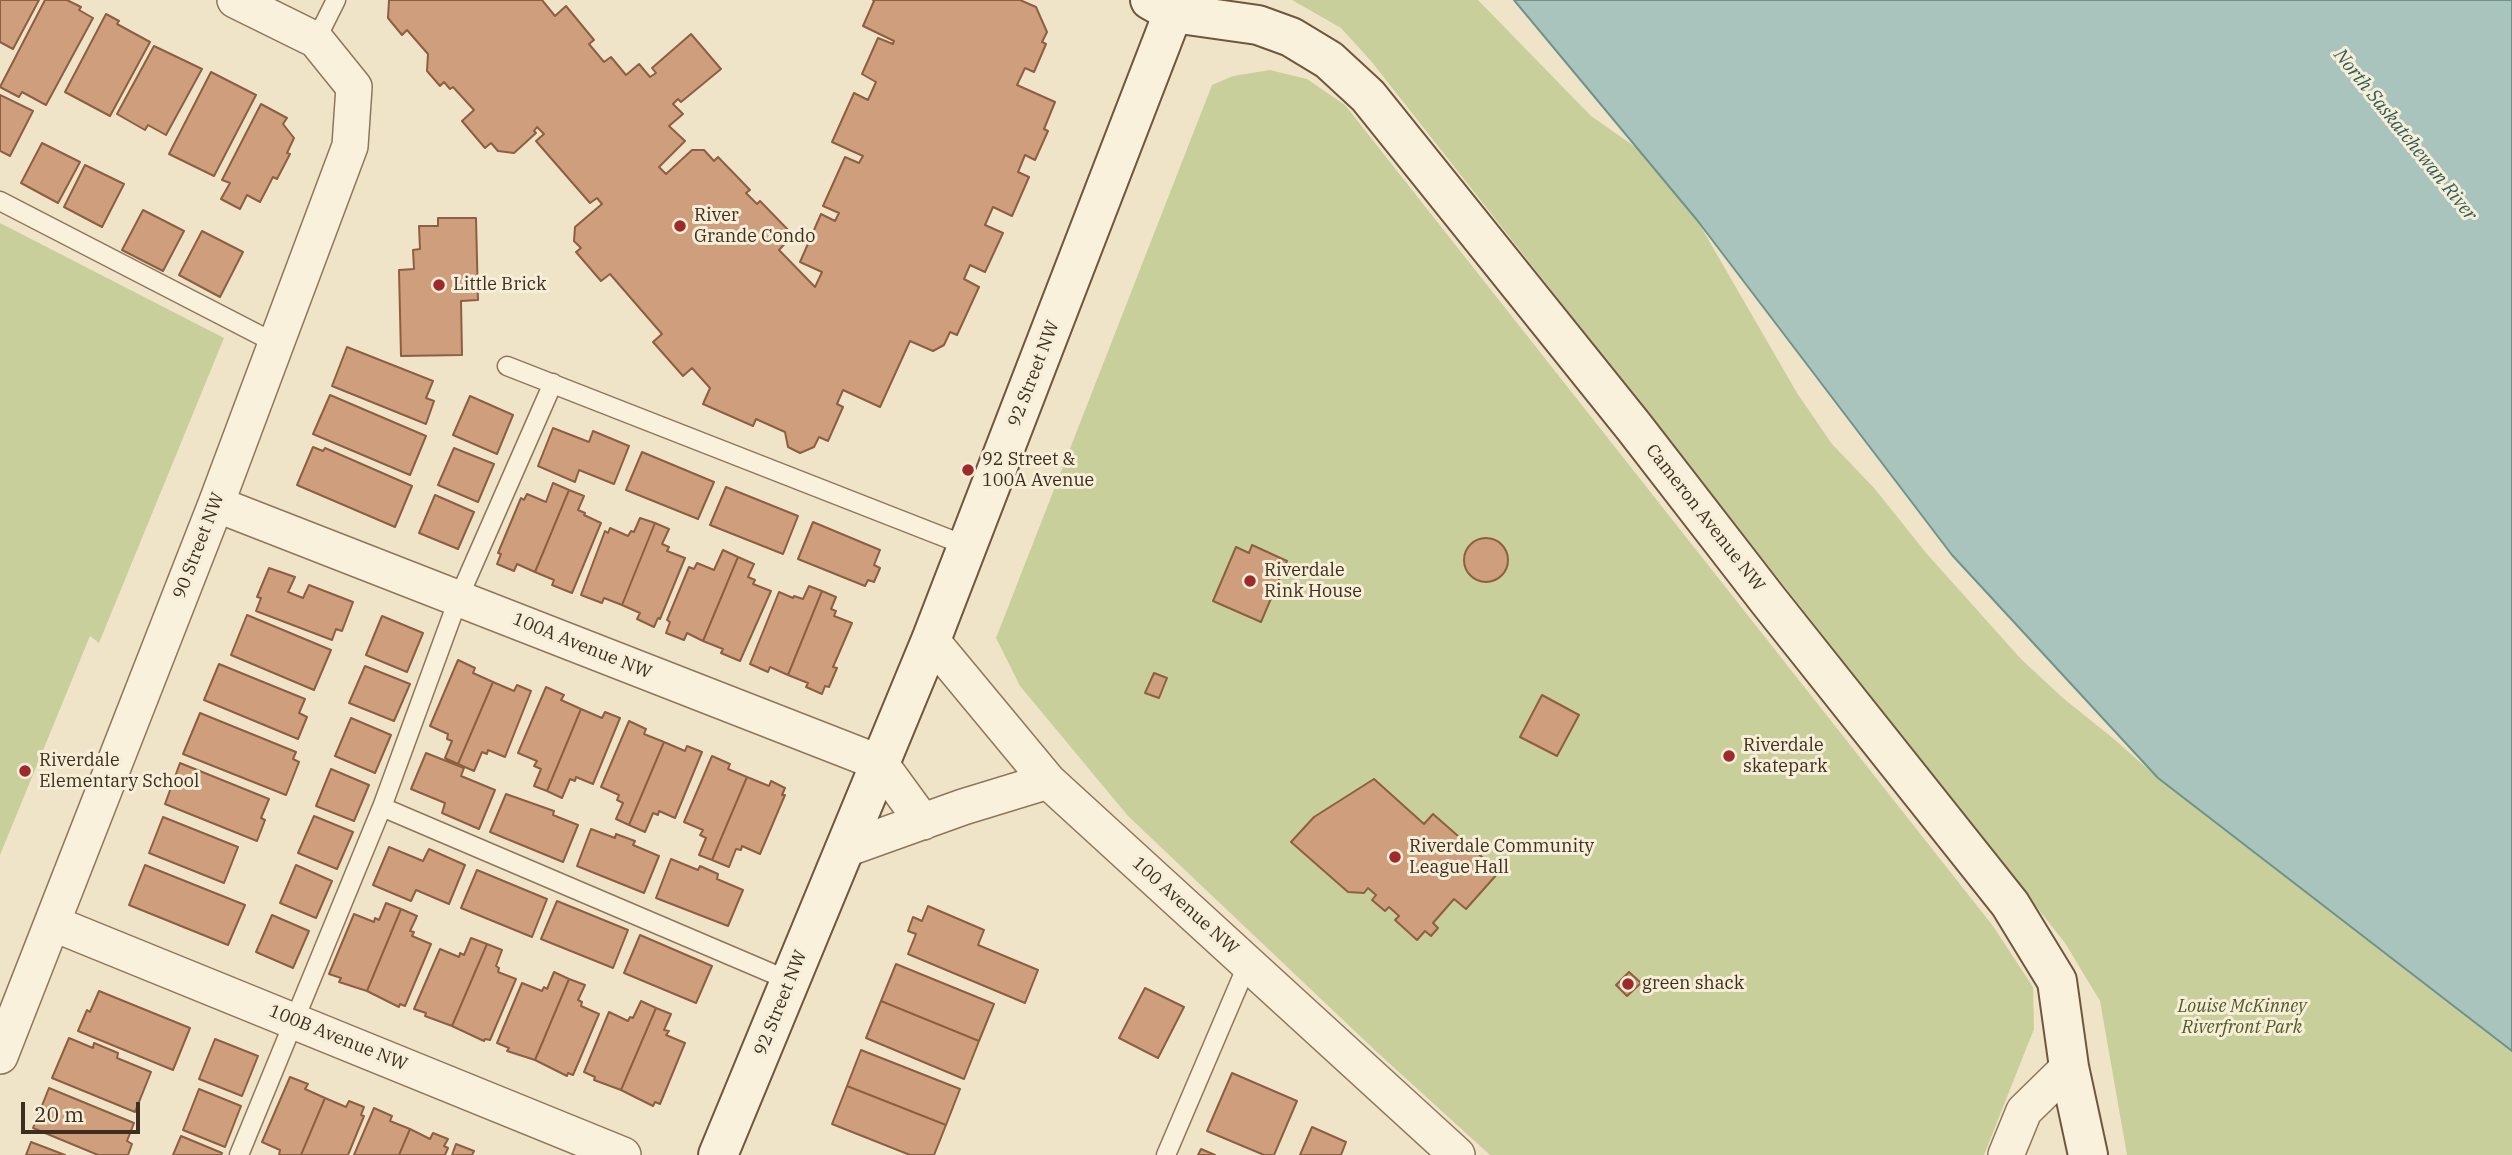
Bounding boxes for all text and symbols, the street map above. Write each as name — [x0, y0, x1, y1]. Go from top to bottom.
water label: North Saskatchewan River — [2329, 44, 2481, 226]
place label: River Grande Condo — [694, 205, 815, 248]
marker: River Grande Condo — [672, 218, 688, 234]
place label: Little Brick — [453, 274, 547, 296]
marker: Little Brick — [431, 277, 447, 293]
street label: 92 Street NW — [1004, 318, 1064, 430]
street label: Cameron Avenue NW — [1641, 440, 1769, 596]
place label: 92 Street & 100A Avenue — [982, 449, 1094, 491]
marker: 92 Street & 100A Avenue — [960, 462, 976, 478]
street label: 90 Street NW — [169, 490, 229, 602]
place label: Riverdale Rink House — [1264, 560, 1362, 602]
marker: Riverdale Rink House — [1242, 573, 1258, 589]
street label: 100A Avenue NW — [509, 608, 655, 684]
place label: Riverdale skatepark — [1743, 735, 1827, 778]
marker: Riverdale skatepark — [1721, 748, 1737, 764]
place label: Riverdale Elementary School — [39, 750, 199, 792]
marker: Riverdale Elementary School — [17, 763, 33, 779]
place label: Riverdale Community League Hall — [1409, 836, 1594, 878]
marker: Riverdale Community League Hall — [1387, 849, 1403, 865]
street label: 100 Avenue NW — [1127, 853, 1243, 959]
street label: 92 Street NW — [750, 947, 812, 1059]
place label: green shack — [1642, 973, 1744, 995]
marker: green shack — [1620, 976, 1636, 992]
park label: Louise McKinney Riverfront Park — [2178, 996, 2306, 1038]
street label: 100B Avenue NW — [266, 1000, 410, 1076]
scale bar — [24, 1088, 144, 1132]
text: 20 m — [34, 1100, 84, 1128]

